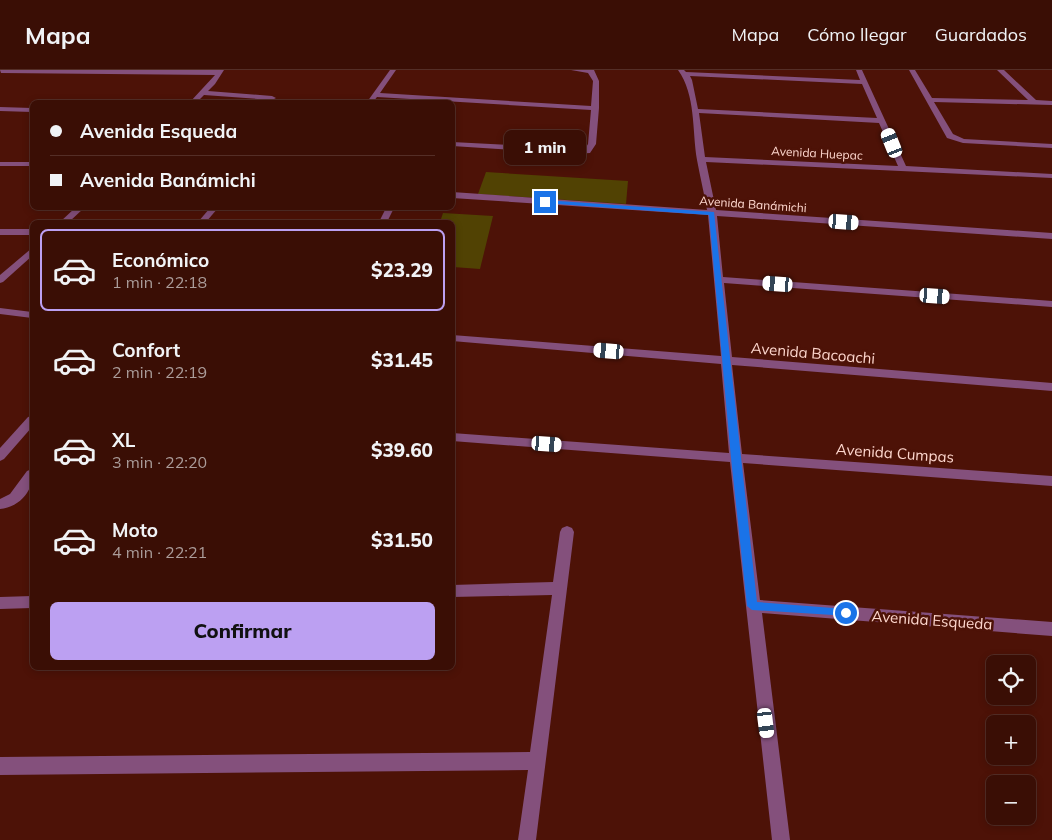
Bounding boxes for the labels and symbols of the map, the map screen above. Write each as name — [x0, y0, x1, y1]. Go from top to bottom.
car — [879, 126, 904, 160]
callout: 1 min — [504, 129, 586, 164]
street label: Avenida Huepac — [771, 143, 863, 163]
route end — [534, 191, 556, 213]
street label: Avenida Banámichi — [699, 193, 807, 215]
car — [828, 213, 859, 231]
car — [762, 275, 793, 293]
car — [919, 287, 950, 305]
street label: Avenida Bacoachi — [750, 338, 876, 368]
car — [593, 342, 624, 360]
car — [531, 435, 562, 453]
street label: Avenida Cumpas — [835, 439, 955, 467]
route start — [835, 602, 857, 624]
street label: Avenida Esqueda — [871, 606, 993, 634]
car — [756, 707, 775, 739]

